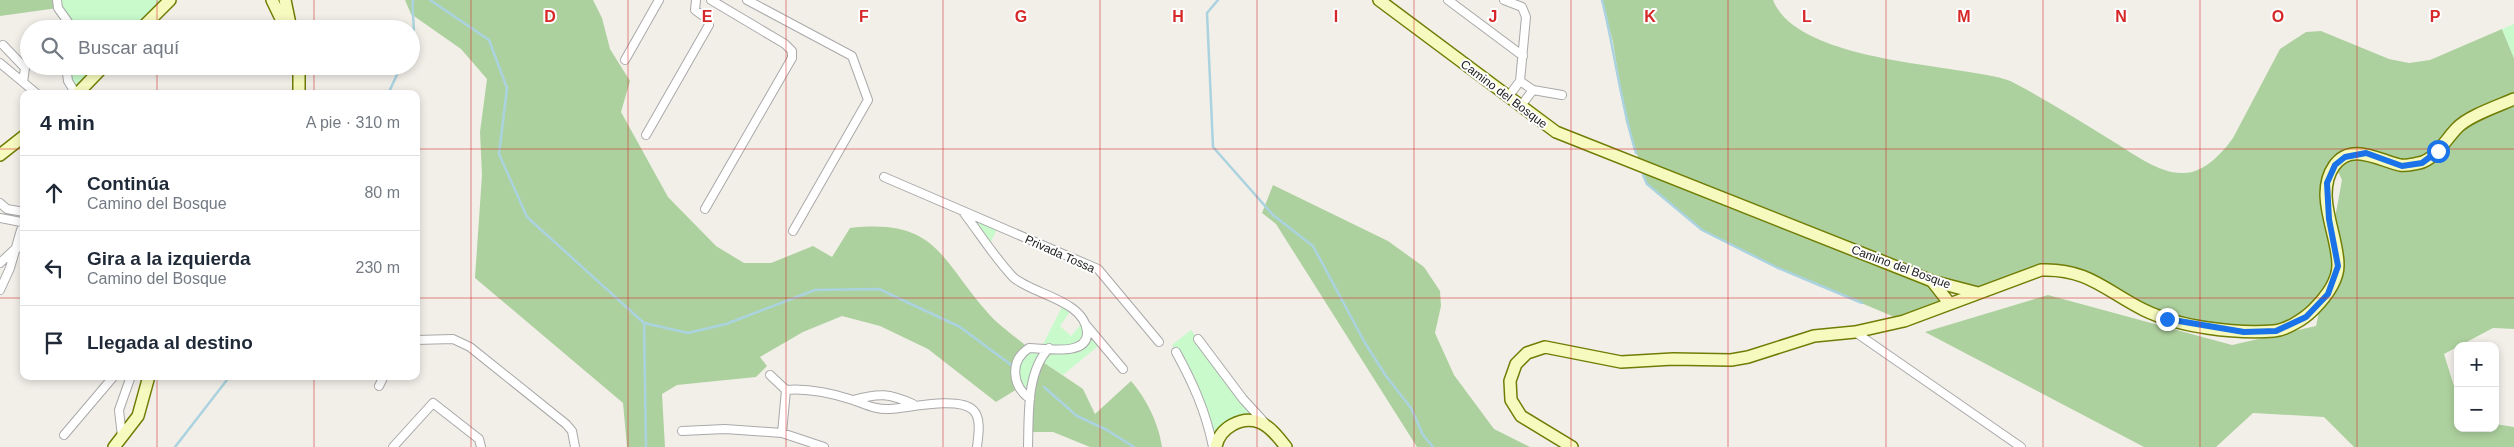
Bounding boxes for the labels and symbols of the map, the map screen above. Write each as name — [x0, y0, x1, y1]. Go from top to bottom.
text: D — [544, 8, 556, 25]
text: E — [702, 8, 713, 25]
text: F — [859, 8, 869, 25]
text: G — [1015, 8, 1027, 25]
text: H — [1172, 8, 1184, 25]
text: I — [1334, 8, 1338, 25]
text: J — [1489, 8, 1497, 25]
text: K — [1644, 8, 1656, 25]
text: L — [1802, 8, 1812, 25]
text: M — [1957, 8, 1971, 25]
text: N — [2115, 8, 2127, 25]
text: O — [2272, 8, 2284, 25]
text: P — [2430, 8, 2441, 25]
street label: Camino del Bosque — [1458, 57, 1550, 131]
route start — [2427, 140, 2450, 163]
street label: Privada Tossa — [1023, 232, 1097, 276]
street label: Camino del Bosque — [1849, 243, 1953, 292]
route end — [2156, 308, 2179, 331]

